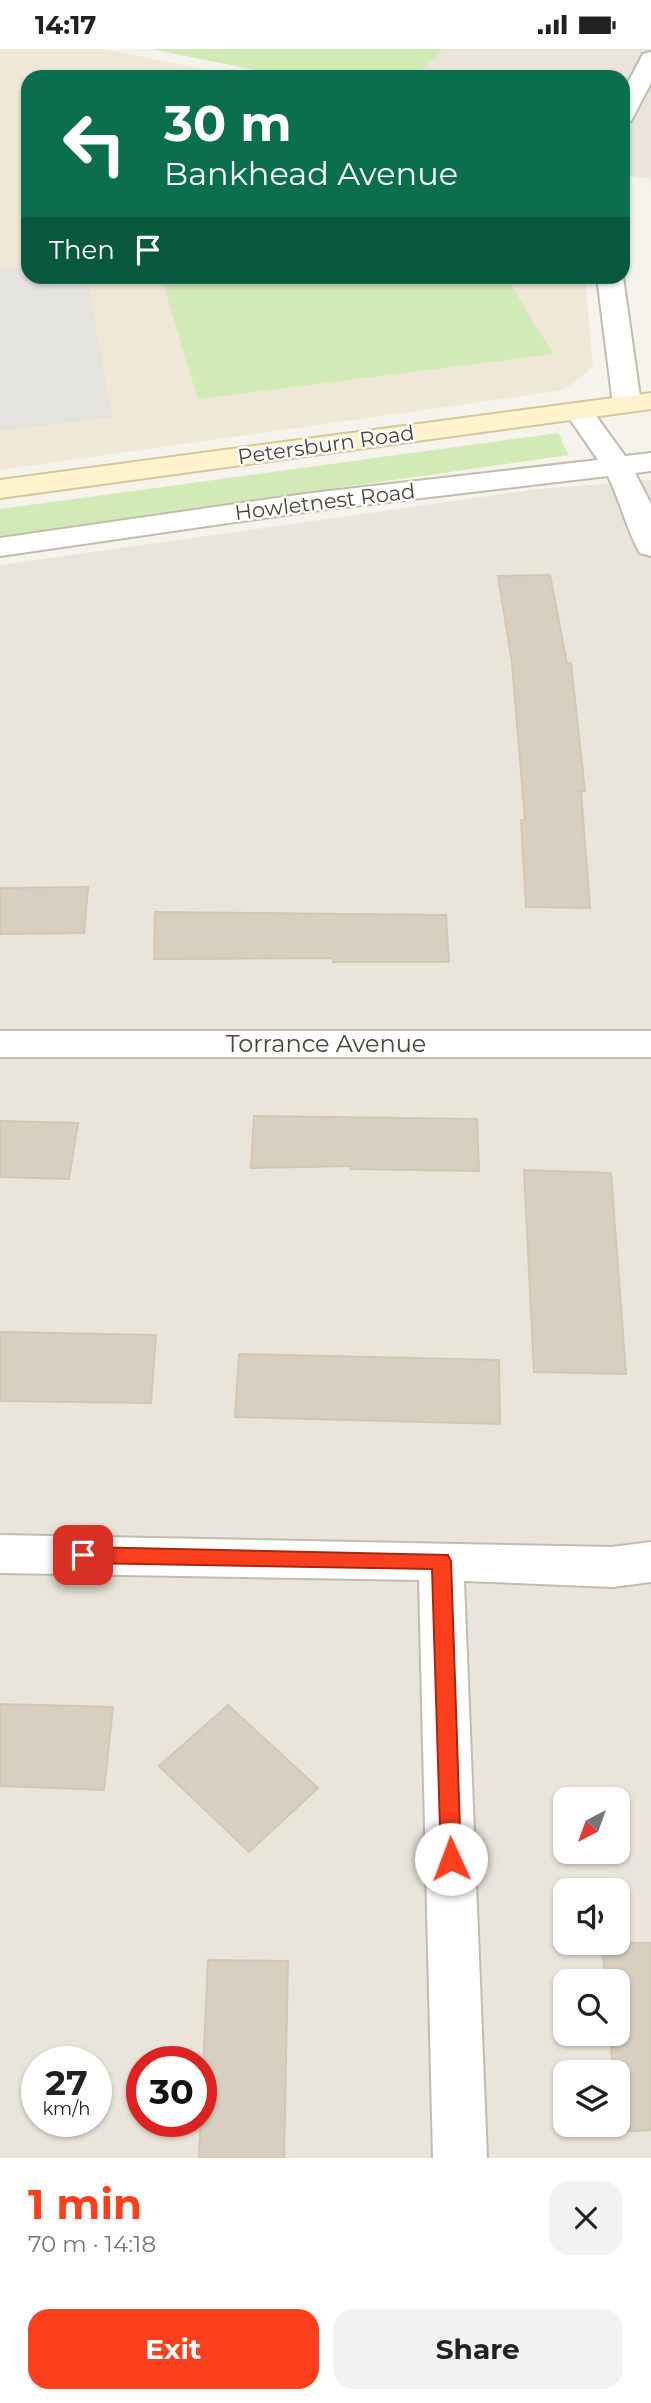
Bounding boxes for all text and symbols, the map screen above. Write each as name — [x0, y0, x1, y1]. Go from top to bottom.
text: 14:17 — [35, 9, 96, 41]
text: 30 m — [164, 94, 292, 153]
icon: left — [49, 98, 140, 189]
text: Bankhead Avenue — [164, 154, 458, 193]
icon: arrive — [129, 231, 167, 269]
text: Then — [49, 234, 115, 266]
street label: Petersburn Road — [236, 420, 416, 469]
street label: Howletnest Road — [233, 478, 416, 525]
street label: Torrance Avenue — [226, 1029, 426, 1058]
pin — [53, 1525, 113, 1585]
icon: arrive — [64, 1536, 102, 1574]
north arrow — [553, 1787, 630, 1864]
map controls — [553, 1787, 630, 2137]
position arrow — [414, 1822, 488, 1896]
button: sound — [553, 1878, 630, 1955]
button: search — [553, 1969, 630, 2046]
speed limit sign: 30 — [126, 2046, 217, 2137]
button: layers — [553, 2060, 630, 2137]
text: 27 — [45, 2061, 88, 2104]
text: km/h — [42, 2098, 91, 2120]
text: 1 min — [28, 2178, 142, 2230]
button: close — [549, 2181, 623, 2255]
text: 70 m · 14:18 — [28, 2230, 156, 2258]
button: Exit — [28, 2309, 319, 2389]
button: Share — [333, 2309, 623, 2389]

